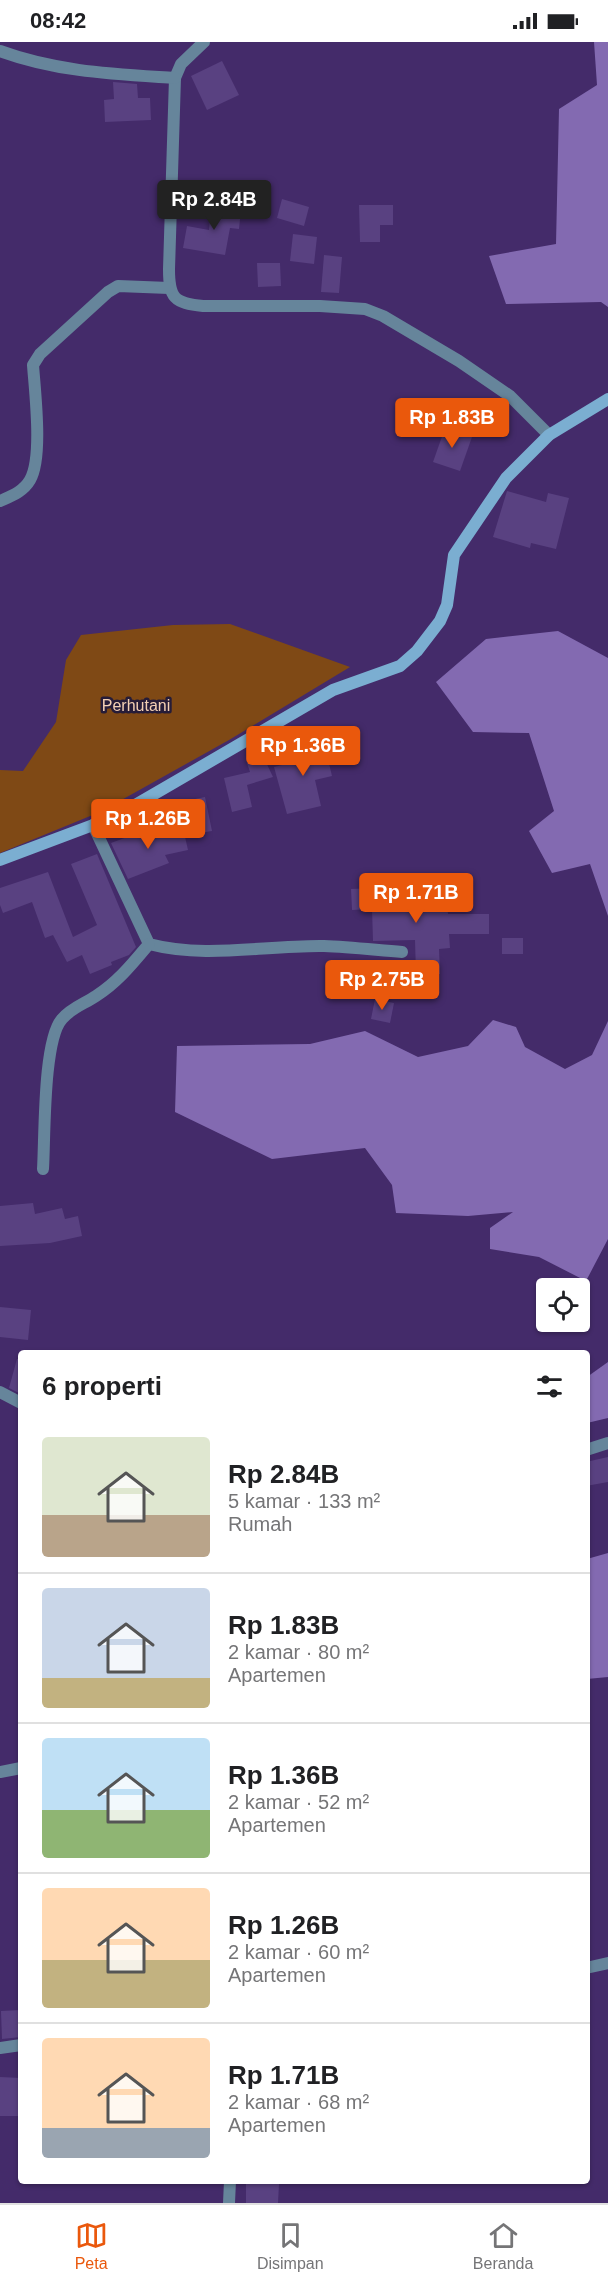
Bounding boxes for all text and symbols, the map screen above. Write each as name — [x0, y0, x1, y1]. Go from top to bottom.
text: 08:42 — [30, 8, 86, 33]
pin: Rp 2.84B — [152, 180, 276, 231]
text: Rp 2.84B — [171, 188, 257, 210]
pin: Rp 1.83B — [390, 398, 514, 449]
text: Rp 1.83B — [409, 406, 495, 428]
park label: Perhutani — [102, 697, 170, 714]
pin: Rp 1.36B — [241, 726, 365, 777]
text: Rp 1.36B — [260, 734, 346, 756]
pin: Rp 1.26B — [86, 799, 210, 850]
text: Rp 1.26B — [105, 807, 191, 829]
pin: Rp 1.71B — [354, 873, 478, 924]
text: Rp 1.71B — [373, 881, 459, 903]
pin: Rp 2.75B — [320, 960, 444, 1011]
text: Rp 2.75B — [339, 968, 425, 990]
map controls — [536, 1278, 590, 1332]
button: locate — [536, 1278, 590, 1332]
icon: filters — [533, 1370, 566, 1403]
text: 6 properti — [42, 1371, 162, 1401]
text: Rp 2.84B — [228, 1459, 339, 1489]
icon: home — [90, 1461, 162, 1533]
text: 5 kamar · 133 m² — [228, 1490, 380, 1512]
text: Rumah — [228, 1513, 292, 1535]
text: Rp 1.83B — [228, 1610, 339, 1640]
icon: home — [90, 1612, 162, 1684]
text: 2 kamar · 80 m² — [228, 1641, 369, 1663]
text: Apartemen — [228, 1664, 326, 1686]
text: Rp 1.36B — [228, 1760, 339, 1790]
icon: home — [90, 1762, 162, 1834]
text: 2 kamar · 52 m² — [228, 1791, 369, 1813]
text: Apartemen — [228, 1814, 326, 1836]
text: Rp 1.26B — [228, 1910, 339, 1940]
icon: home — [90, 1912, 162, 1984]
text: 2 kamar · 60 m² — [228, 1941, 369, 1963]
text: Apartemen — [228, 1964, 326, 1986]
text: Rp 1.71B — [228, 2060, 339, 2090]
icon: home — [90, 2062, 162, 2134]
text: 2 kamar · 68 m² — [228, 2091, 369, 2113]
text: Apartemen — [228, 2114, 326, 2136]
tab: Peta — [75, 2219, 108, 2273]
tab: Disimpan — [257, 2219, 324, 2273]
tab: Beranda — [473, 2219, 533, 2273]

